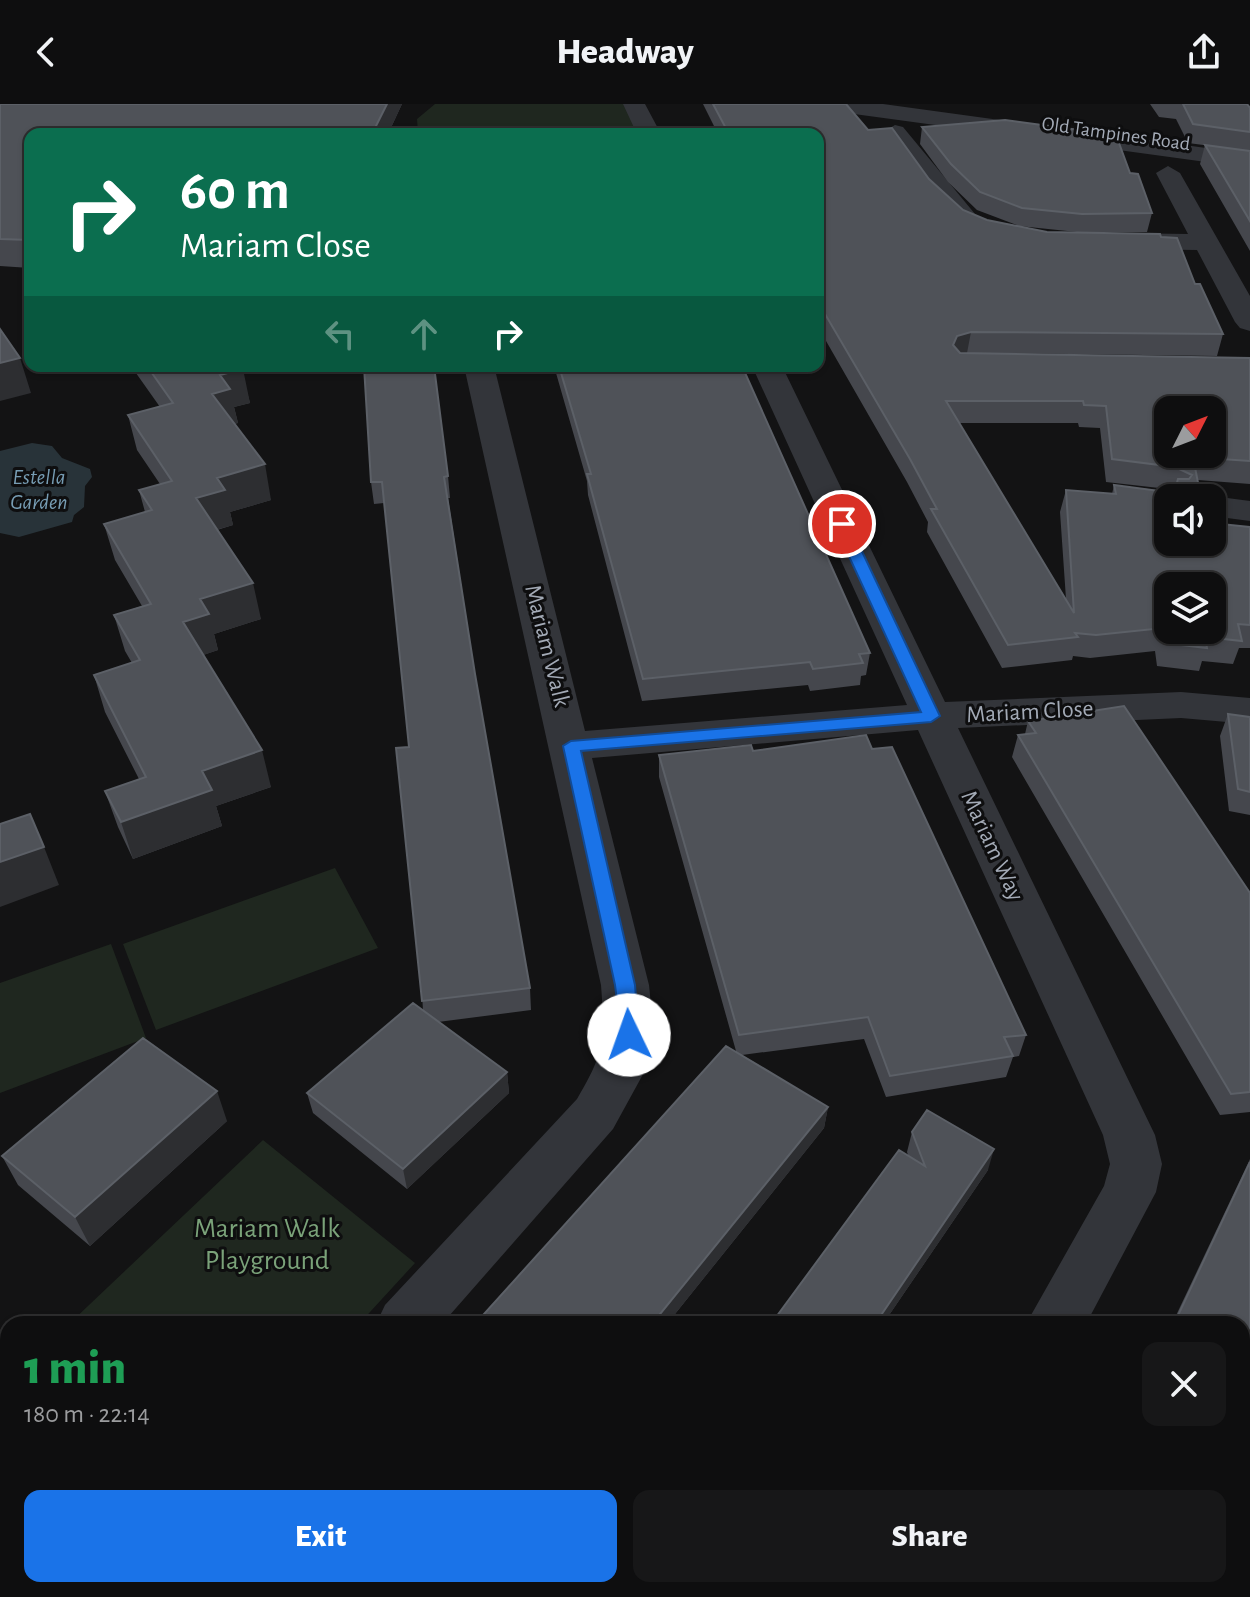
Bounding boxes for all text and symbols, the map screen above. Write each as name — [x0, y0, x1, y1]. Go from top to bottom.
icon: back — [24, 30, 68, 74]
icon: share — [1182, 30, 1226, 74]
text: Headway — [556, 34, 694, 70]
street label: Old Tampines Road — [1040, 114, 1192, 154]
icon: right — [48, 160, 152, 264]
text: 60 m — [180, 163, 290, 219]
text: Mariam Close — [180, 228, 371, 264]
icon: left — [318, 312, 362, 356]
icon: ahead — [402, 312, 446, 356]
icon: right — [486, 312, 530, 356]
north arrow — [1154, 396, 1226, 468]
map controls — [1154, 396, 1226, 644]
water label: Estella Garden — [10, 466, 68, 513]
button: sound — [1154, 484, 1226, 556]
pin — [808, 490, 876, 558]
icon: arrive — [820, 502, 864, 546]
button: layers — [1154, 572, 1226, 644]
street label: Mariam Walk — [520, 582, 574, 710]
street label: Mariam Close — [966, 697, 1094, 727]
street label: Mariam Way — [956, 787, 1028, 905]
position arrow — [587, 993, 671, 1077]
park label: Mariam Walk Playground — [194, 1215, 340, 1275]
button: close — [1142, 1342, 1226, 1426]
text: 1 min — [24, 1345, 126, 1393]
text: 180 m · 22:14 — [24, 1401, 150, 1427]
button: Exit — [24, 1490, 617, 1582]
button: Share — [633, 1490, 1226, 1582]

